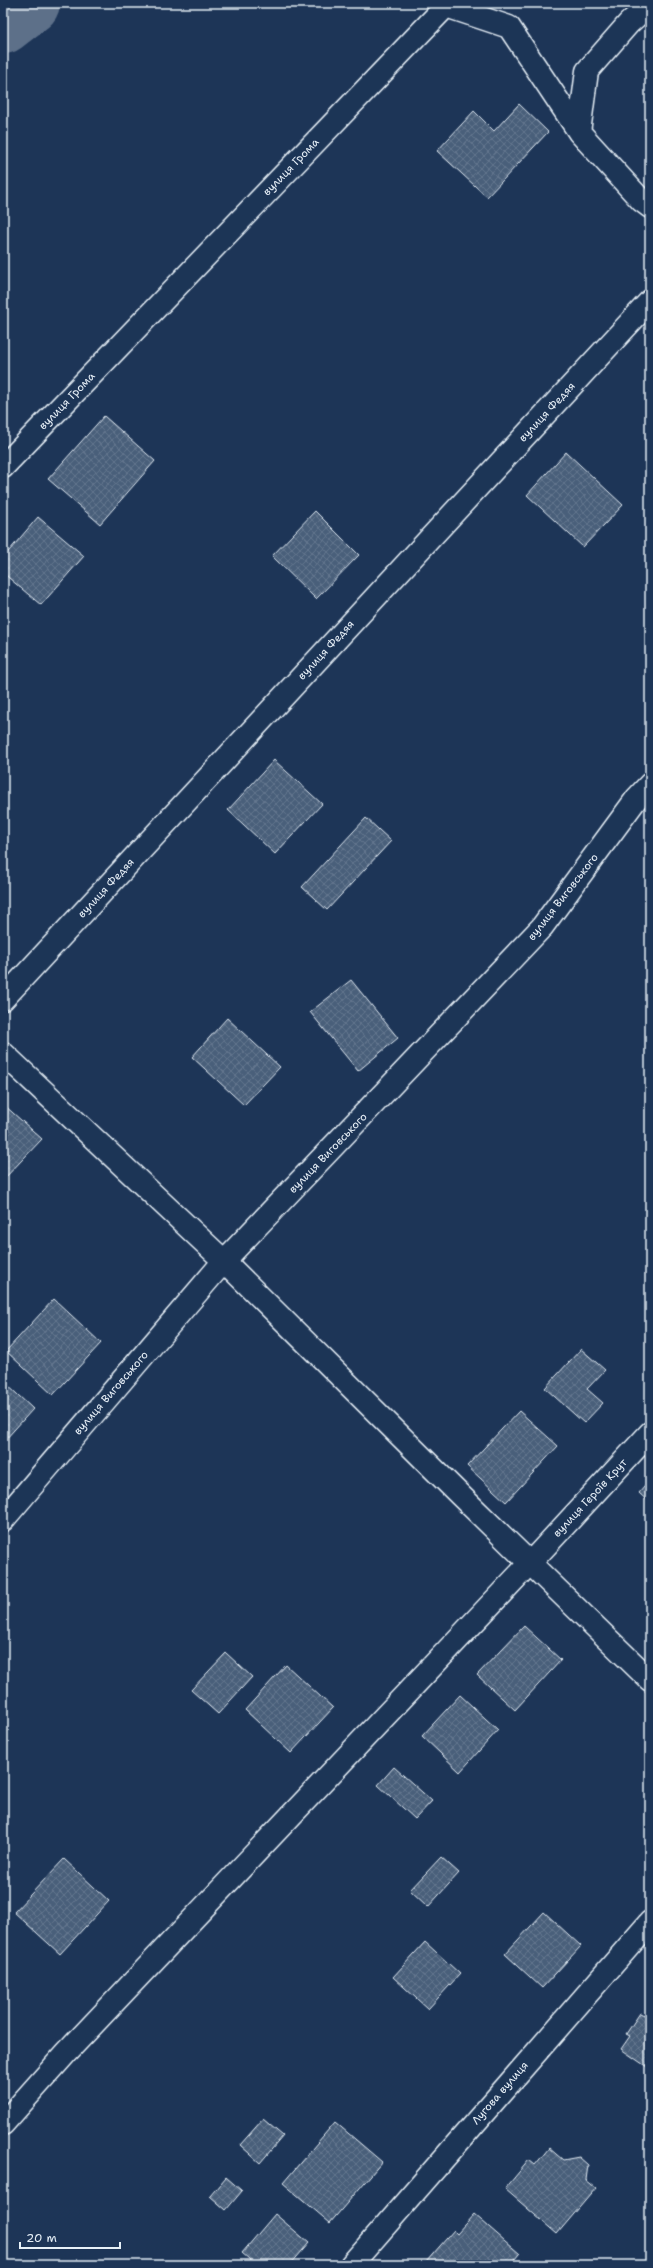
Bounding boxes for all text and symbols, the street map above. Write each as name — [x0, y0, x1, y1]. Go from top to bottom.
street label: вулиця Грома — [260, 135, 322, 199]
street label: вулиця Грома — [36, 369, 98, 433]
street label: вулиця Федяя — [515, 379, 579, 445]
street label: вулиця Федяя — [294, 617, 358, 683]
street label: вулиця Виговського — [524, 850, 602, 944]
street label: вулиця Федяя — [74, 855, 138, 921]
street label: вулиця Виговського — [286, 1109, 371, 1197]
street label: вулиця Виговського — [70, 1348, 152, 1438]
street label: вулиця Героїв Крут — [550, 1455, 631, 1541]
street label: Лугова вулиця — [468, 2058, 532, 2128]
scale bar — [20, 2224, 120, 2250]
text: 20 m — [26, 2230, 57, 2246]

